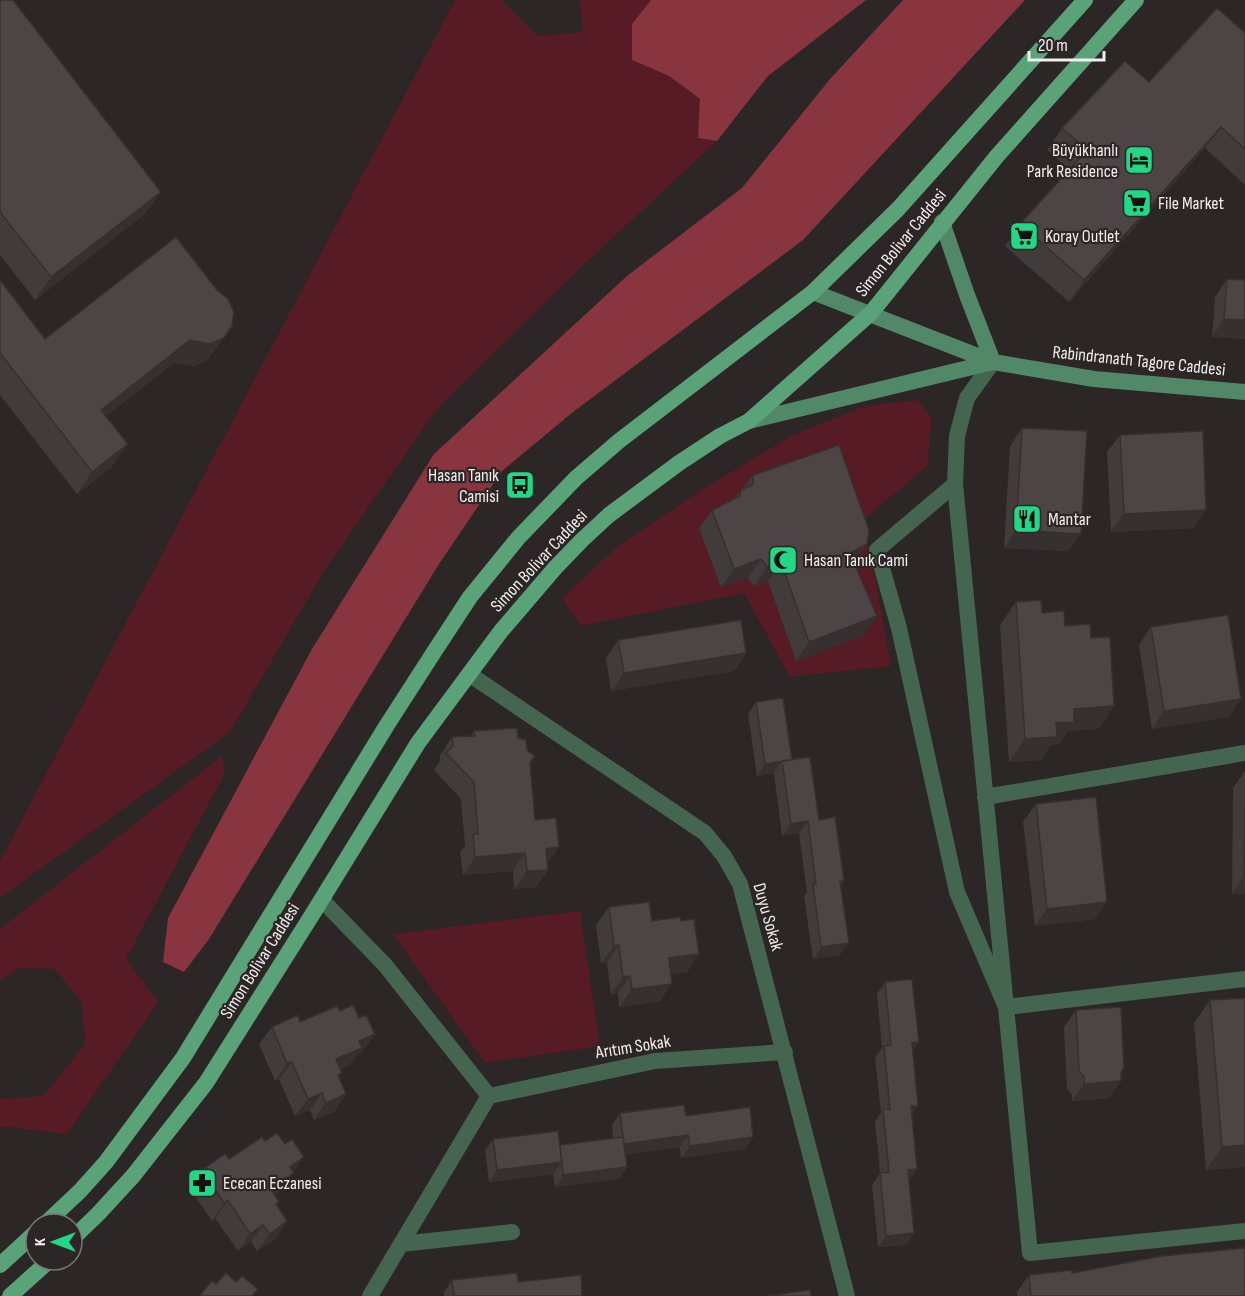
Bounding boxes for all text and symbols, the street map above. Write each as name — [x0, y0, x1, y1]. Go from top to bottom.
scale bar — [1029, 24, 1104, 62]
text: 20 m — [1038, 35, 1068, 56]
place label: Büyükhanlı Park Residence — [1027, 140, 1118, 182]
hotel icon: Büyükhanlı Park Residence — [1123, 144, 1155, 176]
street label: Simon Bolivar Caddesi — [851, 185, 951, 301]
supermarket icon: File Market — [1121, 187, 1153, 219]
place label: File Market — [1158, 193, 1224, 214]
supermarket icon: Koray Outlet — [1008, 220, 1040, 252]
place label: Koray Outlet — [1045, 226, 1120, 247]
street label: Rabindranath Tagore Caddesi — [1052, 341, 1226, 381]
place label: Hasan Tanık Camisi — [428, 465, 499, 507]
bus stop icon: Hasan Tanık Camisi — [504, 469, 536, 501]
restaurant icon: Mantar — [1011, 503, 1043, 535]
street label: Simon Bolivar Caddesi — [486, 505, 592, 617]
place label: Mantar — [1048, 509, 1091, 530]
mosque icon: Hasan Tanık Cami — [767, 544, 799, 576]
place label: Hasan Tanık Cami — [804, 550, 908, 571]
street label: Duyu Sokak — [748, 881, 788, 953]
street label: Simon Bolivar Caddesi — [216, 899, 304, 1023]
street label: Arıtım Sokak — [593, 1031, 672, 1063]
pharmacy icon: Ececan Eczanesi — [186, 1167, 218, 1199]
place label: Ececan Eczanesi — [223, 1173, 322, 1194]
north arrow — [24, 1212, 84, 1272]
text: K — [31, 1238, 50, 1246]

